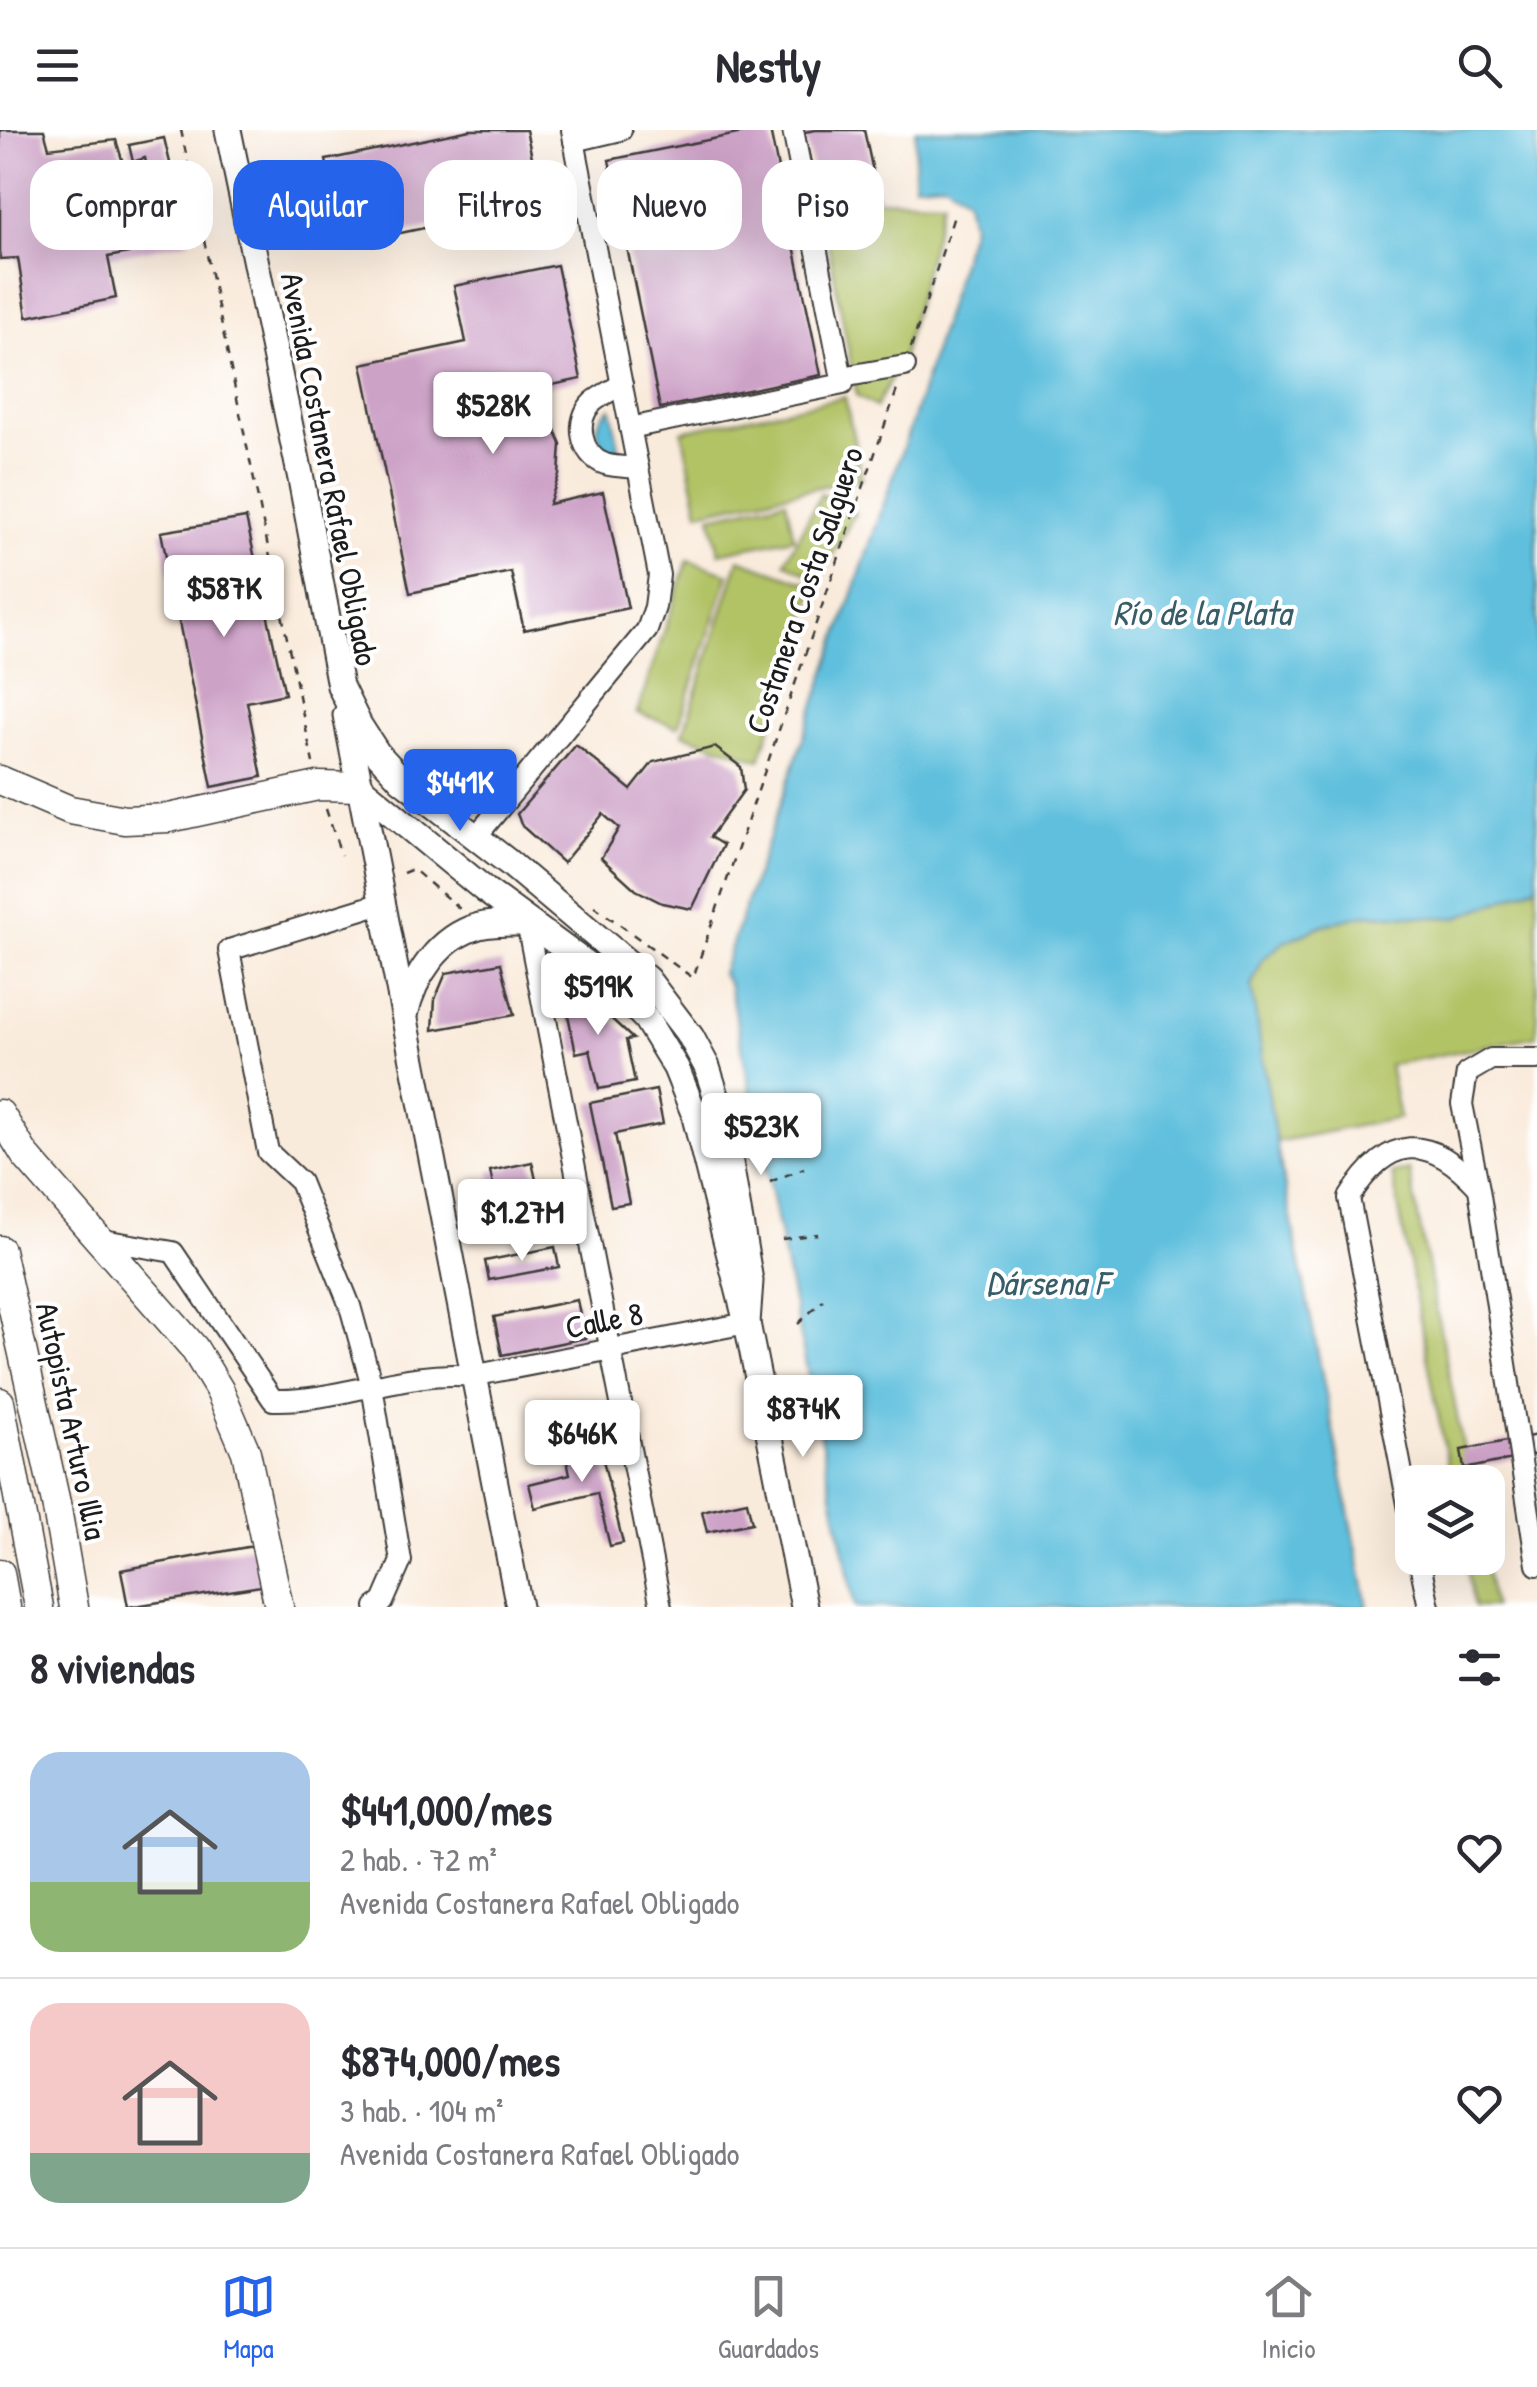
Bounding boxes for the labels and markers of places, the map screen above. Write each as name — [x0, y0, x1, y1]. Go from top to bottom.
pin: $528K — [423, 372, 563, 457]
pin: $587K — [154, 555, 294, 640]
pin: $441K — [390, 749, 530, 834]
pin: $519K — [528, 953, 668, 1038]
pin: $523K — [691, 1093, 831, 1178]
pin: $1.27M — [441, 1179, 603, 1264]
pin: $874K — [733, 1375, 873, 1460]
pin: $646K — [512, 1400, 652, 1485]

